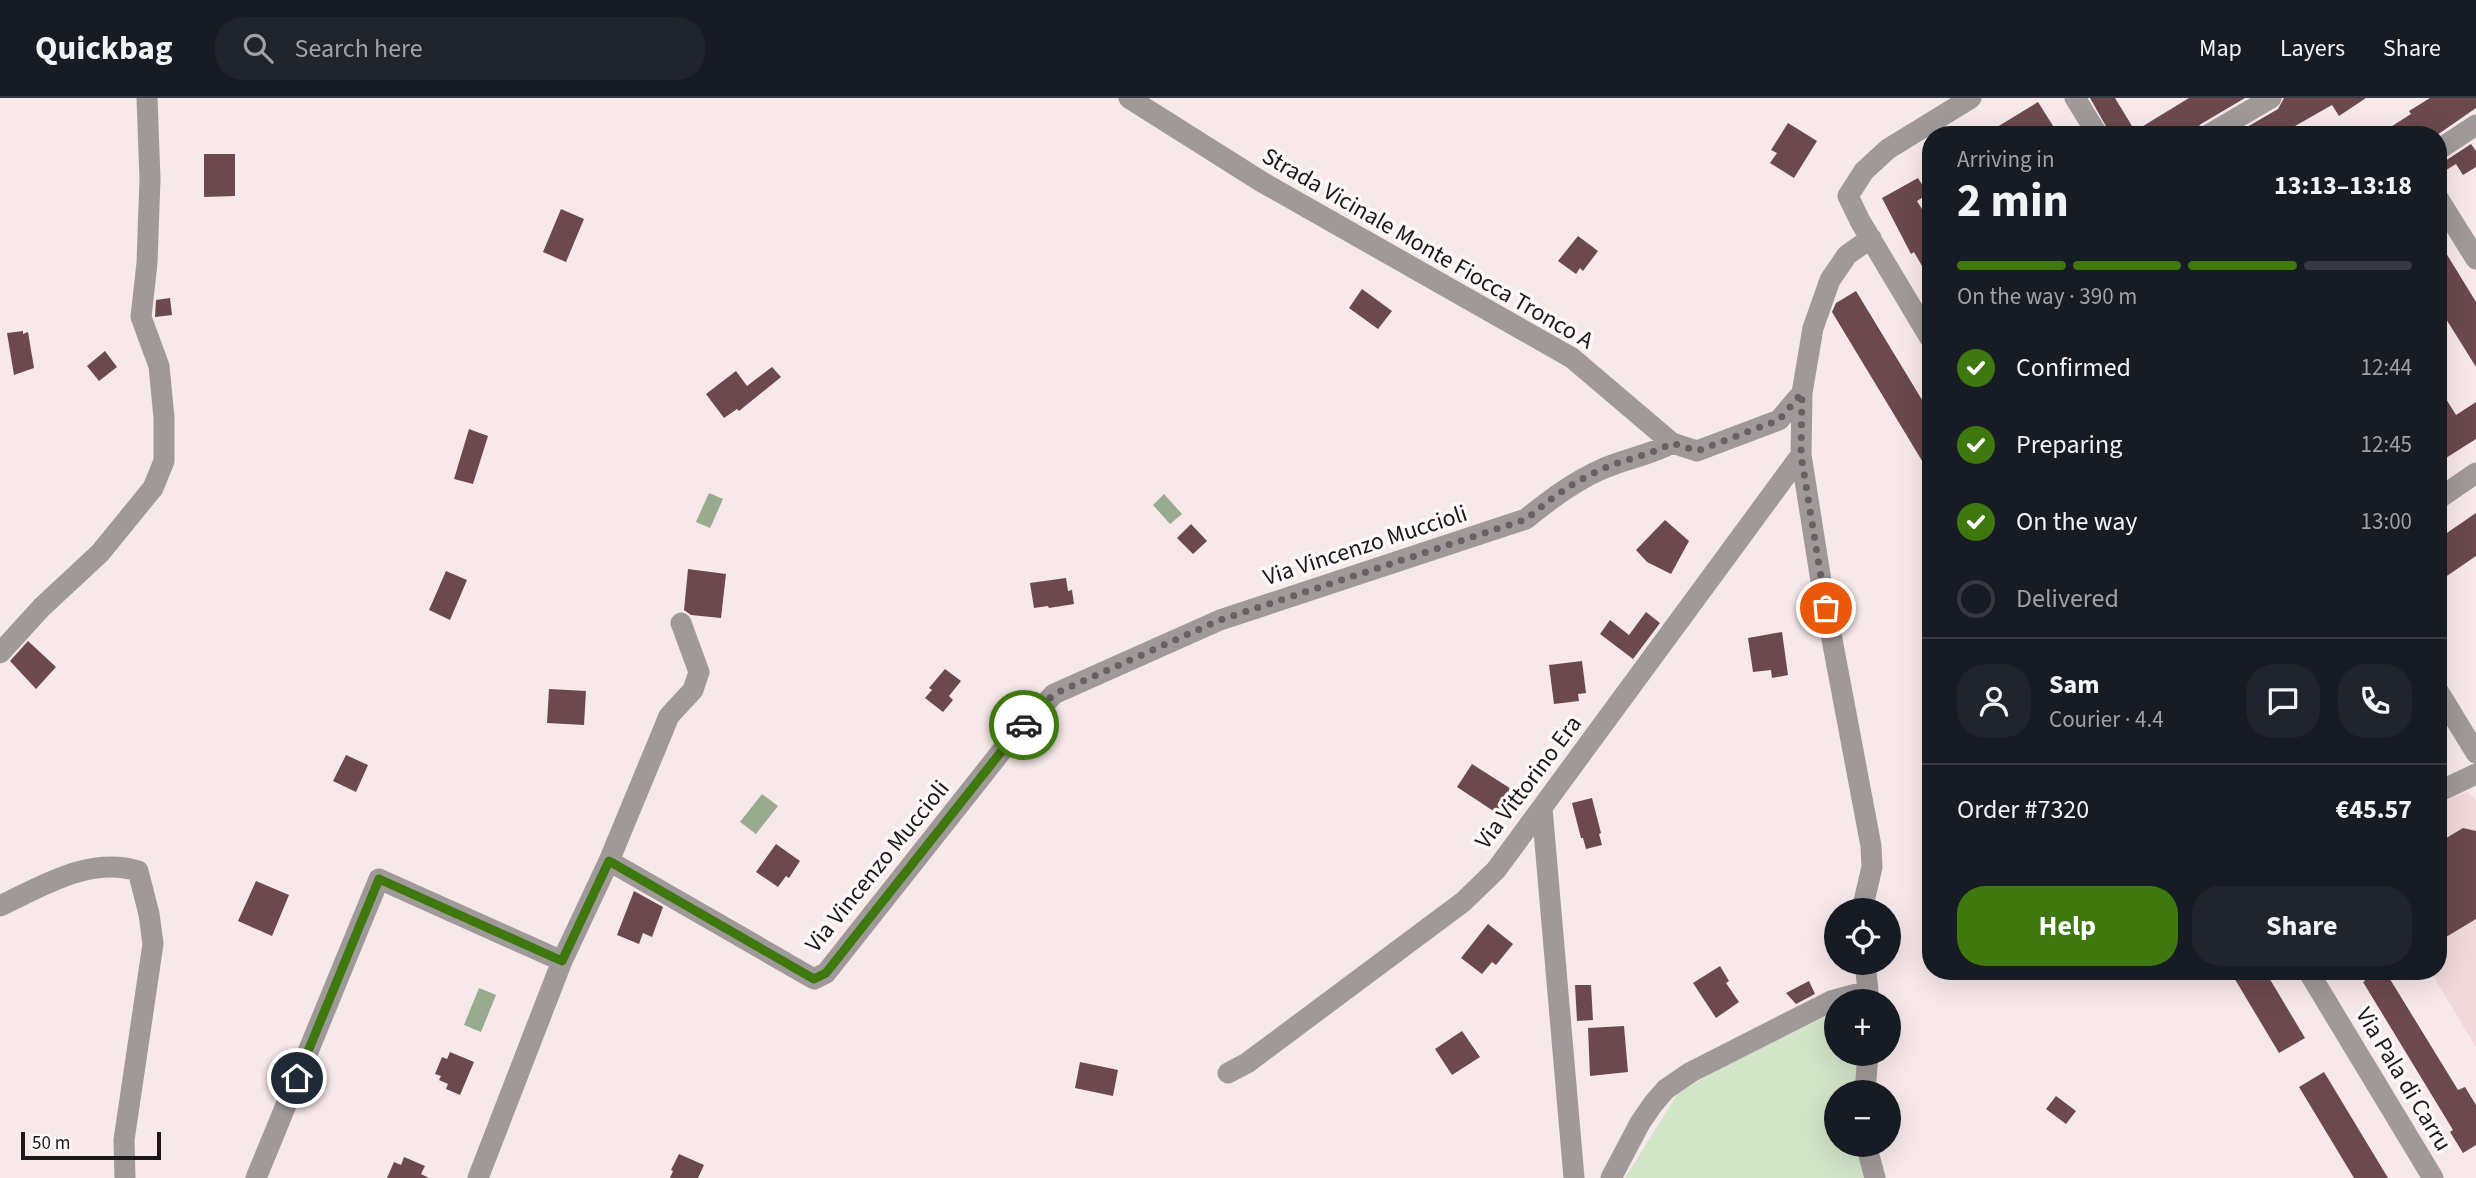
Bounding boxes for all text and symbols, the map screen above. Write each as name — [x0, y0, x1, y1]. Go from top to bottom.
search box — [215, 17, 705, 80]
text: Quickbag — [35, 25, 173, 72]
icon: search — [239, 29, 277, 67]
text: Search here — [295, 30, 423, 67]
text: Map — [2199, 31, 2242, 66]
text: Layers — [2280, 31, 2345, 66]
text: Share — [2383, 31, 2441, 66]
street label: Strada Vicinale Monte Fiocca Tronco A — [1255, 139, 1600, 358]
text: Arriving in — [1957, 143, 2055, 176]
text: 13:13–13:18 — [2274, 167, 2412, 204]
text: 2 min — [1957, 169, 2069, 234]
text: On the way · 390 m — [1957, 280, 2137, 313]
icon: check — [1957, 349, 1995, 387]
text: Confirmed — [2016, 349, 2131, 386]
text: 12:44 — [2361, 351, 2412, 384]
icon: check — [1957, 426, 1995, 464]
text: Preparing — [2016, 426, 2122, 463]
text: 12:45 — [2361, 428, 2412, 461]
street label: Via Vincenzo Muccioli — [1259, 496, 1472, 595]
icon: check — [1957, 503, 1995, 541]
text: On the way — [2016, 503, 2137, 540]
text: 13:00 — [2361, 505, 2412, 538]
pin — [1796, 578, 1856, 638]
text: Delivered — [2016, 580, 2119, 617]
icon: bag — [1807, 589, 1845, 627]
button: person — [1957, 664, 2031, 738]
button: chat — [2246, 664, 2320, 738]
button: phone — [2338, 664, 2412, 738]
text: Sam — [2049, 666, 2099, 703]
courier — [989, 690, 1059, 760]
text: Courier · 4.4 — [2049, 703, 2164, 736]
icon: car — [1005, 706, 1043, 744]
street label: Via Vittorino Era — [1466, 708, 1590, 857]
street label: Via Vincenzo Muccioli — [797, 773, 958, 960]
text: Order #7320 — [1957, 791, 2089, 828]
text: €45.57 — [2336, 791, 2412, 828]
button: Help — [1957, 886, 2178, 966]
button: Share — [2192, 886, 2412, 966]
map controls — [1824, 898, 1901, 1157]
button: locate — [1824, 898, 1901, 975]
button: + — [1824, 989, 1901, 1066]
street label: Via Pala di Carru — [2347, 1001, 2460, 1158]
pin — [267, 1048, 327, 1108]
icon: home — [278, 1059, 316, 1097]
button: − — [1824, 1080, 1901, 1157]
scale bar — [21, 1129, 161, 1161]
text: 50 m — [32, 1130, 70, 1157]

